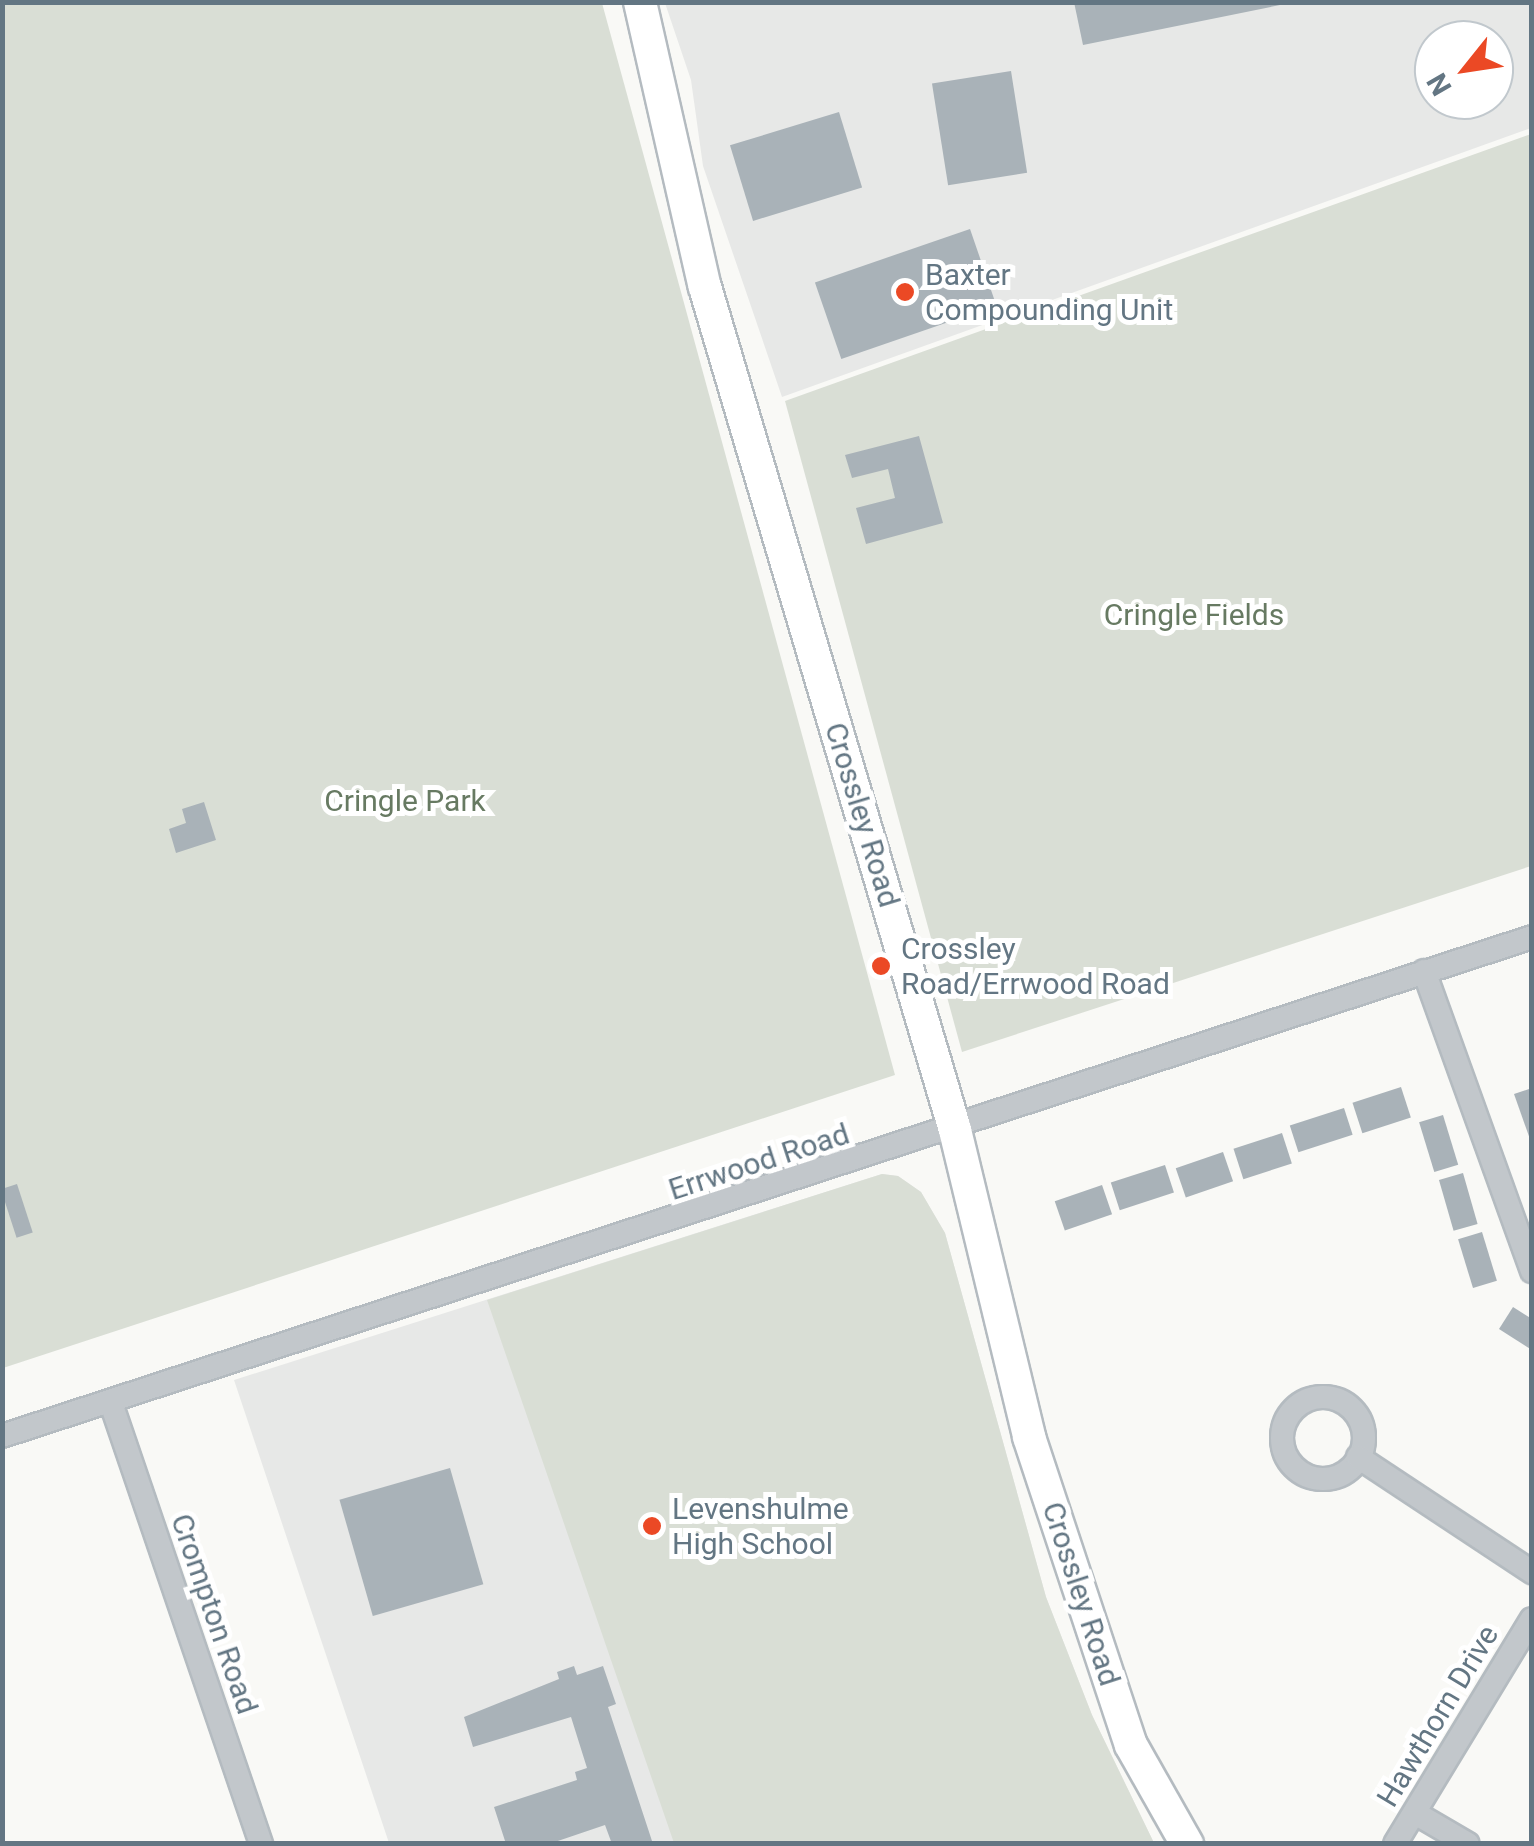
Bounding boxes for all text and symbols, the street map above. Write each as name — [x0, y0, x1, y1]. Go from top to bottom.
north arrow — [1414, 20, 1514, 120]
text: N — [1420, 67, 1459, 101]
place label: Baxter Compounding Unit — [925, 257, 1173, 328]
marker: Baxter Compounding Unit — [894, 281, 916, 303]
park label: Cringle Fields — [1104, 597, 1284, 633]
street label: Crossley Road — [817, 718, 907, 912]
park label: Cringle Park — [324, 783, 486, 819]
place label: Crossley Road/Errwood Road — [901, 931, 1170, 1002]
marker: Crossley Road/Errwood Road — [870, 955, 892, 977]
street label: Errwood Road — [664, 1116, 854, 1208]
place label: Levenshulme High School — [672, 1491, 849, 1562]
street label: Crossley Road — [1034, 1498, 1128, 1690]
street label: Crompton Road — [163, 1509, 265, 1719]
marker: Levenshulme High School — [641, 1515, 663, 1537]
street label: Hawthorn Drive — [1370, 1619, 1506, 1813]

